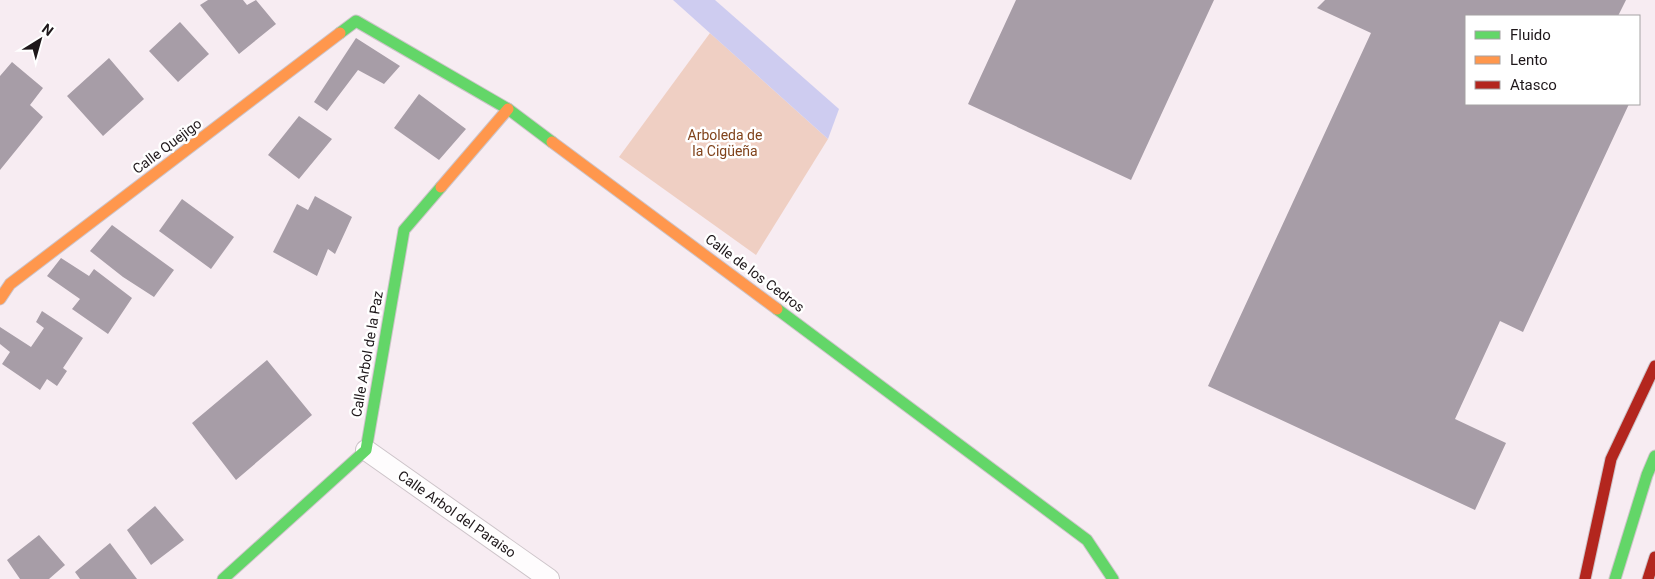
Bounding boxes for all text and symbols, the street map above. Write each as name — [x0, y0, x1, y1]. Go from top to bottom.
north arrow — [15, 15, 65, 65]
legend — [1465, 15, 1640, 105]
text: N — [39, 20, 57, 39]
text: Fluido — [1510, 26, 1551, 44]
text: Lento — [1510, 51, 1548, 69]
text: Atasco — [1510, 76, 1557, 94]
street label: Calle Quejigo — [130, 115, 204, 177]
park label: Arboleda de la Cigüeña — [688, 127, 762, 159]
street label: Calle de los Cedros — [702, 231, 808, 315]
street label: Calle Arbol de la Paz — [348, 290, 386, 418]
street label: Calle Arbol del Paraiso — [395, 467, 519, 561]

